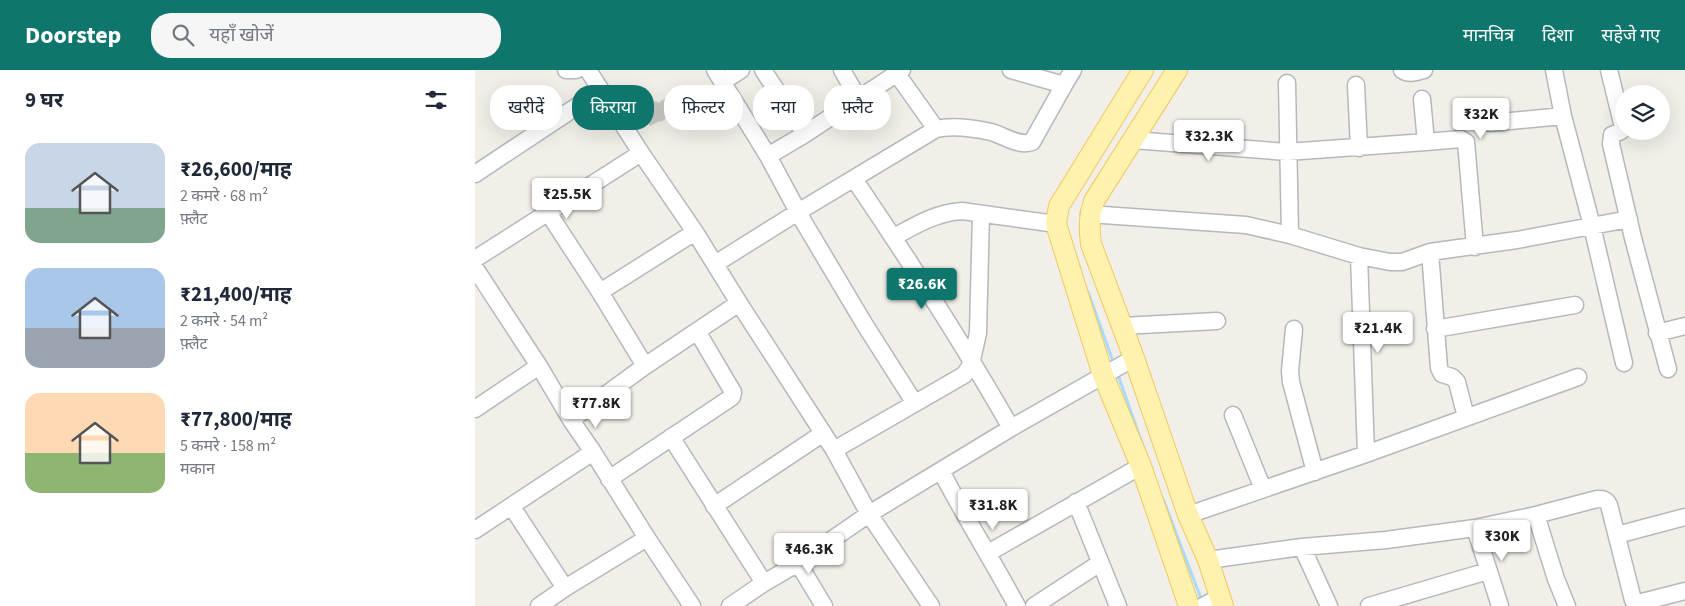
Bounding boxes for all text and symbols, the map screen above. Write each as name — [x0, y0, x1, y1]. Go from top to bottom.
search box — [151, 13, 501, 58]
text: Doorstep — [25, 18, 121, 53]
icon: search — [169, 21, 197, 49]
text: यहाँ खोजें — [209, 22, 274, 49]
text: मानचित्र — [1463, 23, 1514, 48]
text: दिशा — [1542, 23, 1573, 48]
text: सहेजे गए — [1601, 23, 1660, 48]
text: 9 घर — [25, 85, 63, 115]
chip: खरीदें — [490, 85, 562, 130]
chip: किराया — [572, 85, 654, 130]
chip: फ़िल्टर — [664, 85, 743, 130]
chip: नया — [753, 85, 814, 130]
chip: फ़्लैट — [824, 85, 891, 130]
map controls — [1615, 85, 1670, 140]
button: layers — [1615, 85, 1670, 140]
icon: filters — [422, 86, 450, 114]
pin: ₹32K — [1451, 98, 1511, 140]
text: ₹32K — [1463, 103, 1499, 125]
pin: ₹32.3K — [1168, 119, 1250, 162]
text: ₹32.3K — [1185, 125, 1233, 147]
text: ₹26,600/माह — [180, 154, 292, 184]
icon: home — [65, 163, 125, 223]
pin: ₹25.5K — [526, 178, 608, 220]
text: ₹25.5K — [543, 183, 591, 205]
text: 2 कमरे · 68 m² — [180, 185, 268, 207]
text: फ़्लैट — [180, 208, 208, 230]
pin: ₹26.6K — [881, 268, 963, 310]
text: ₹26.6K — [898, 273, 946, 295]
text: ₹21,400/माह — [180, 279, 292, 309]
icon: home — [65, 288, 125, 348]
text: 2 कमरे · 54 m² — [180, 310, 268, 332]
pin: ₹21.4K — [1337, 312, 1419, 354]
text: ₹21.4K — [1354, 317, 1402, 339]
text: फ़्लैट — [180, 333, 208, 355]
pin: ₹77.8K — [555, 386, 637, 429]
text: ₹77.8K — [572, 392, 620, 414]
text: ₹77,800/माह — [180, 404, 292, 434]
icon: home — [65, 413, 125, 473]
text: 5 कमरे · 158 m² — [180, 435, 276, 457]
text: मकान — [180, 458, 215, 480]
pin: ₹31.8K — [952, 488, 1034, 531]
text: ₹31.8K — [969, 494, 1017, 516]
pin: ₹30K — [1472, 520, 1532, 562]
text: ₹30K — [1484, 525, 1520, 547]
pin: ₹46.3K — [768, 532, 850, 575]
text: ₹46.3K — [785, 538, 833, 560]

